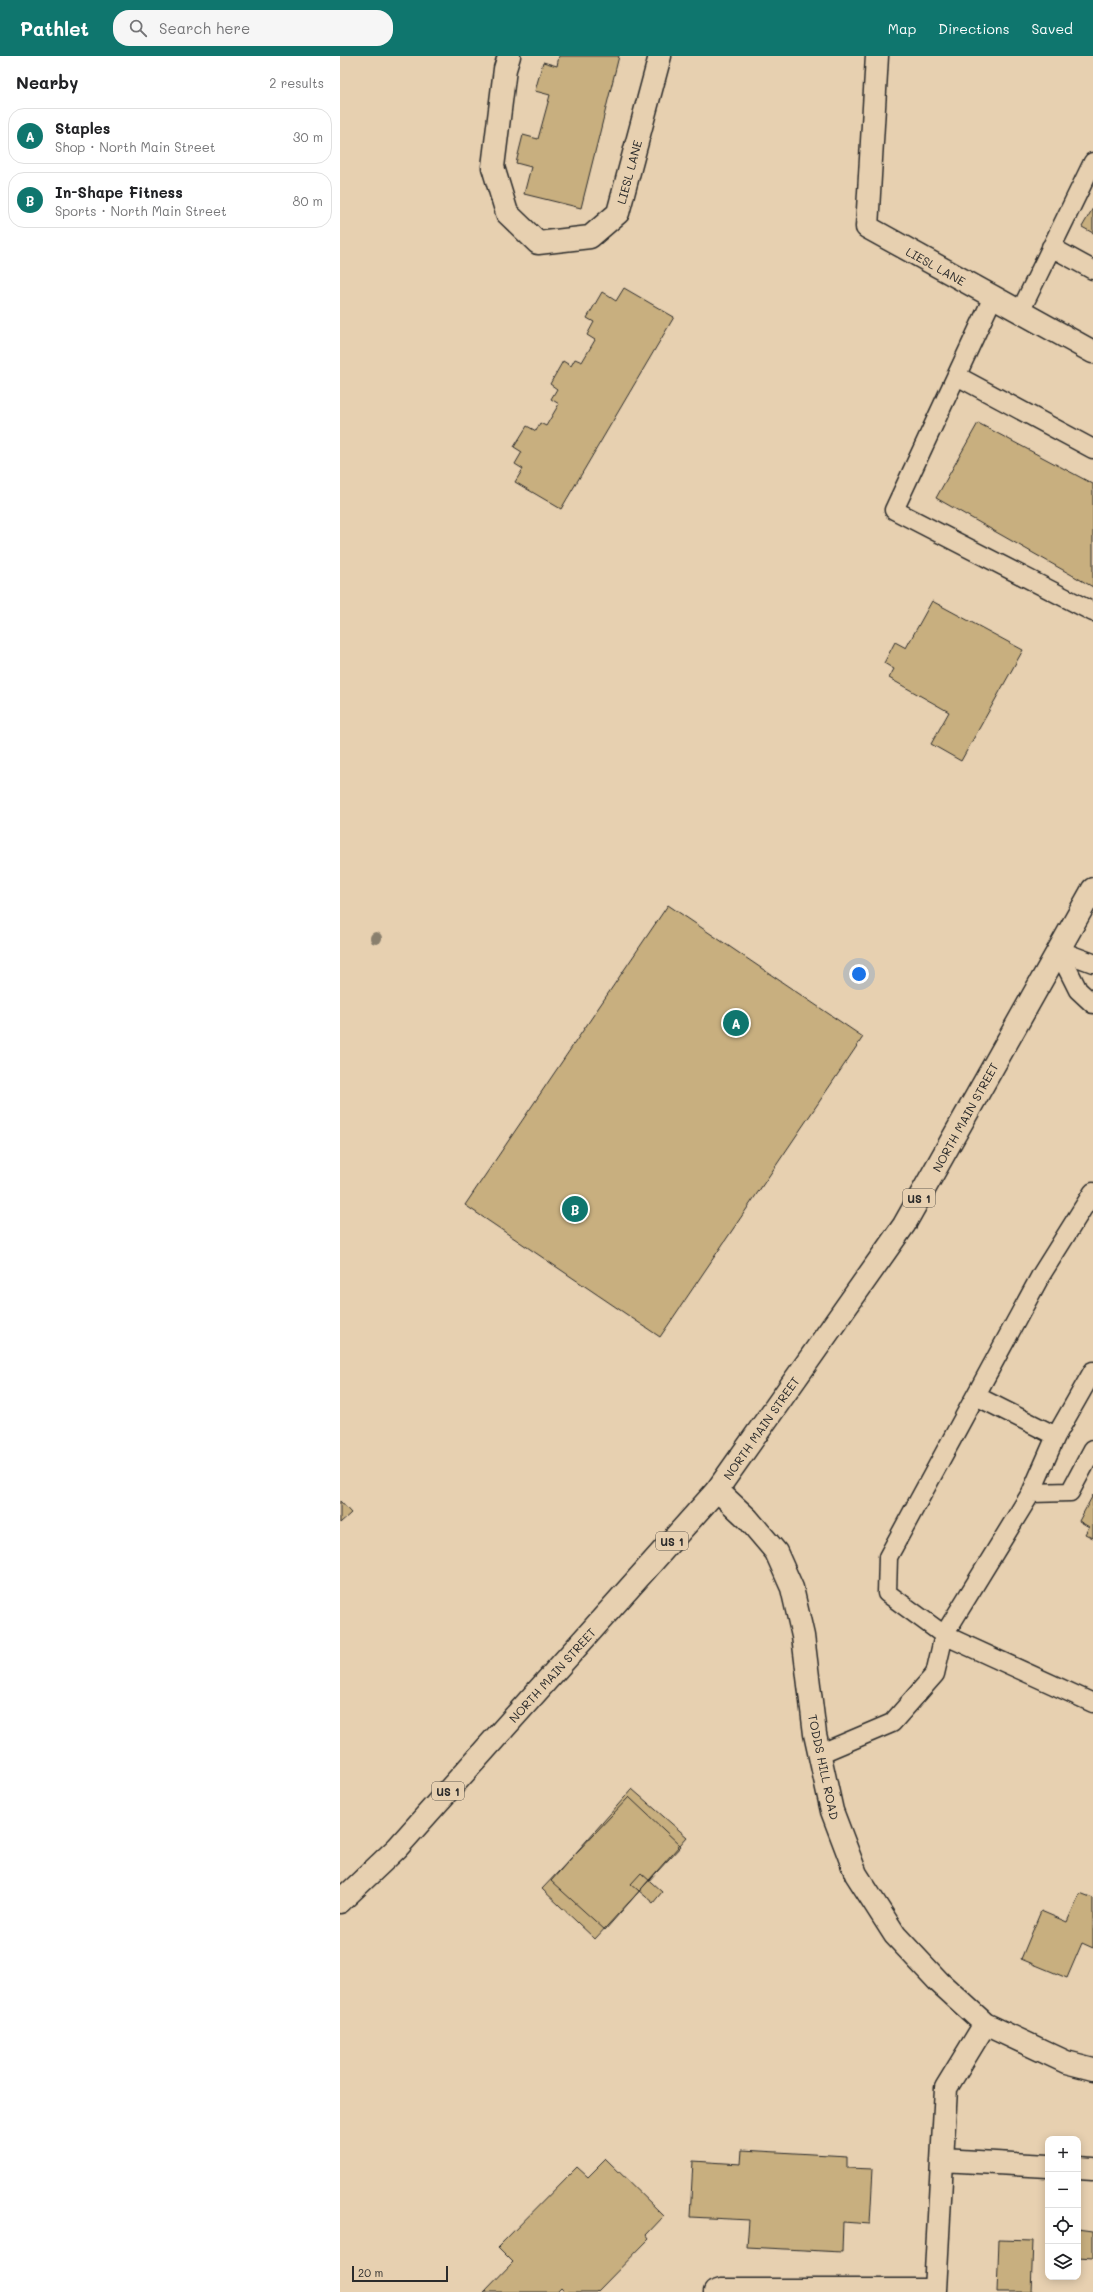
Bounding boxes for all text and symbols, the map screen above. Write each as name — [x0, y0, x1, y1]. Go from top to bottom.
search box — [113, 10, 393, 46]
text: Pathlet — [20, 16, 89, 41]
icon: search — [127, 17, 149, 39]
text: Search here — [159, 18, 250, 38]
text: Map — [888, 19, 916, 38]
text: Directions — [938, 19, 1009, 38]
text: Saved — [1031, 19, 1073, 38]
text: Nearby — [16, 71, 78, 93]
text: 2 results — [269, 74, 324, 91]
text: Staples — [55, 118, 110, 138]
text: A — [25, 128, 35, 145]
text: 30 m — [293, 128, 323, 145]
text: Shop · North Main Street — [55, 138, 216, 155]
street label: LIESL LANE — [613, 138, 645, 206]
text: In-Shape Fitness — [55, 182, 183, 202]
text: B — [26, 192, 34, 209]
text: 80 m — [293, 192, 323, 209]
text: Sports · North Main Street — [55, 202, 227, 219]
street label: LIESL LANE — [903, 243, 969, 289]
your location — [849, 964, 869, 984]
pin: A — [723, 1008, 749, 1038]
street label: NORTH MAIN STREET — [928, 1059, 1002, 1174]
road number: US 1 — [903, 1189, 935, 1207]
pin: B — [562, 1194, 588, 1224]
street label: NORTH MAIN STREET — [719, 1373, 803, 1483]
road number: US 1 — [656, 1532, 688, 1550]
street label: NORTH MAIN STREET — [505, 1624, 599, 1726]
street label: TODDS HILL ROAD — [805, 1713, 843, 1821]
road number: US 1 — [432, 1782, 464, 1800]
map controls — [1045, 2136, 1081, 2280]
button: + — [1045, 2136, 1081, 2172]
button: − — [1045, 2172, 1081, 2208]
button: locate — [1045, 2208, 1081, 2244]
button: layers — [1045, 2244, 1081, 2280]
scale bar — [352, 2264, 448, 2283]
text: 20 m — [358, 2265, 383, 2280]

